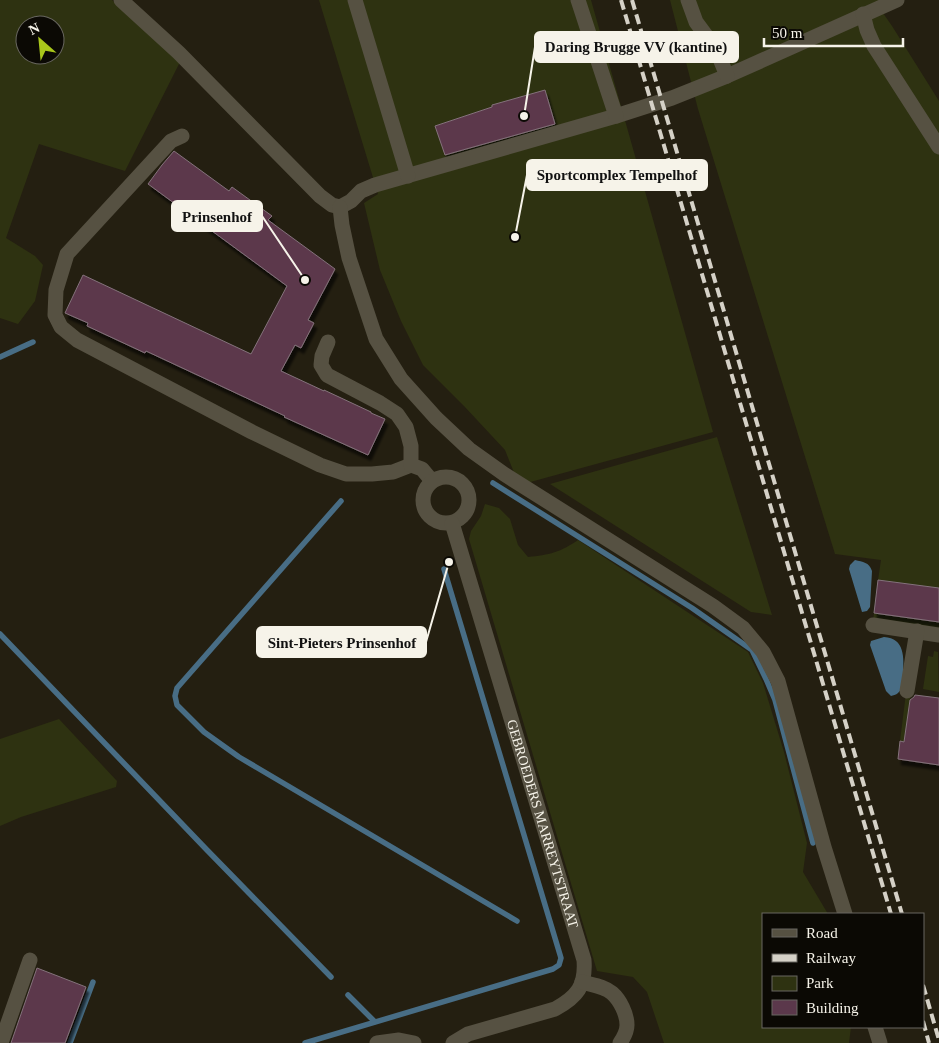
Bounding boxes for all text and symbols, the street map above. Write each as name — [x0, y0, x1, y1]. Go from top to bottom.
north arrow — [15, 15, 65, 65]
scale bar — [764, 15, 903, 47]
text: N — [26, 20, 42, 38]
text: 50 m — [772, 25, 803, 41]
callout: Daring Brugge VV (kantine) — [535, 32, 738, 62]
text: Daring Brugge VV (kantine) — [545, 39, 727, 56]
callout: Sportcomplex Tempelhof — [527, 160, 707, 190]
text: Sportcomplex Tempelhof — [537, 167, 698, 183]
callout: Prinsenhof — [172, 201, 262, 231]
text: Prinsenhof — [182, 209, 253, 225]
callout: Sint-Pieters Prinsenhof — [257, 627, 426, 657]
text: Sint-Pieters Prinsenhof — [268, 635, 417, 651]
street label: GEBROEDERS MARREYTSTRAAT — [504, 718, 581, 930]
legend — [762, 913, 924, 1028]
text: Road — [806, 925, 838, 941]
text: Railway — [806, 950, 856, 966]
text: Park — [806, 975, 834, 991]
text: Building — [806, 1000, 859, 1016]

